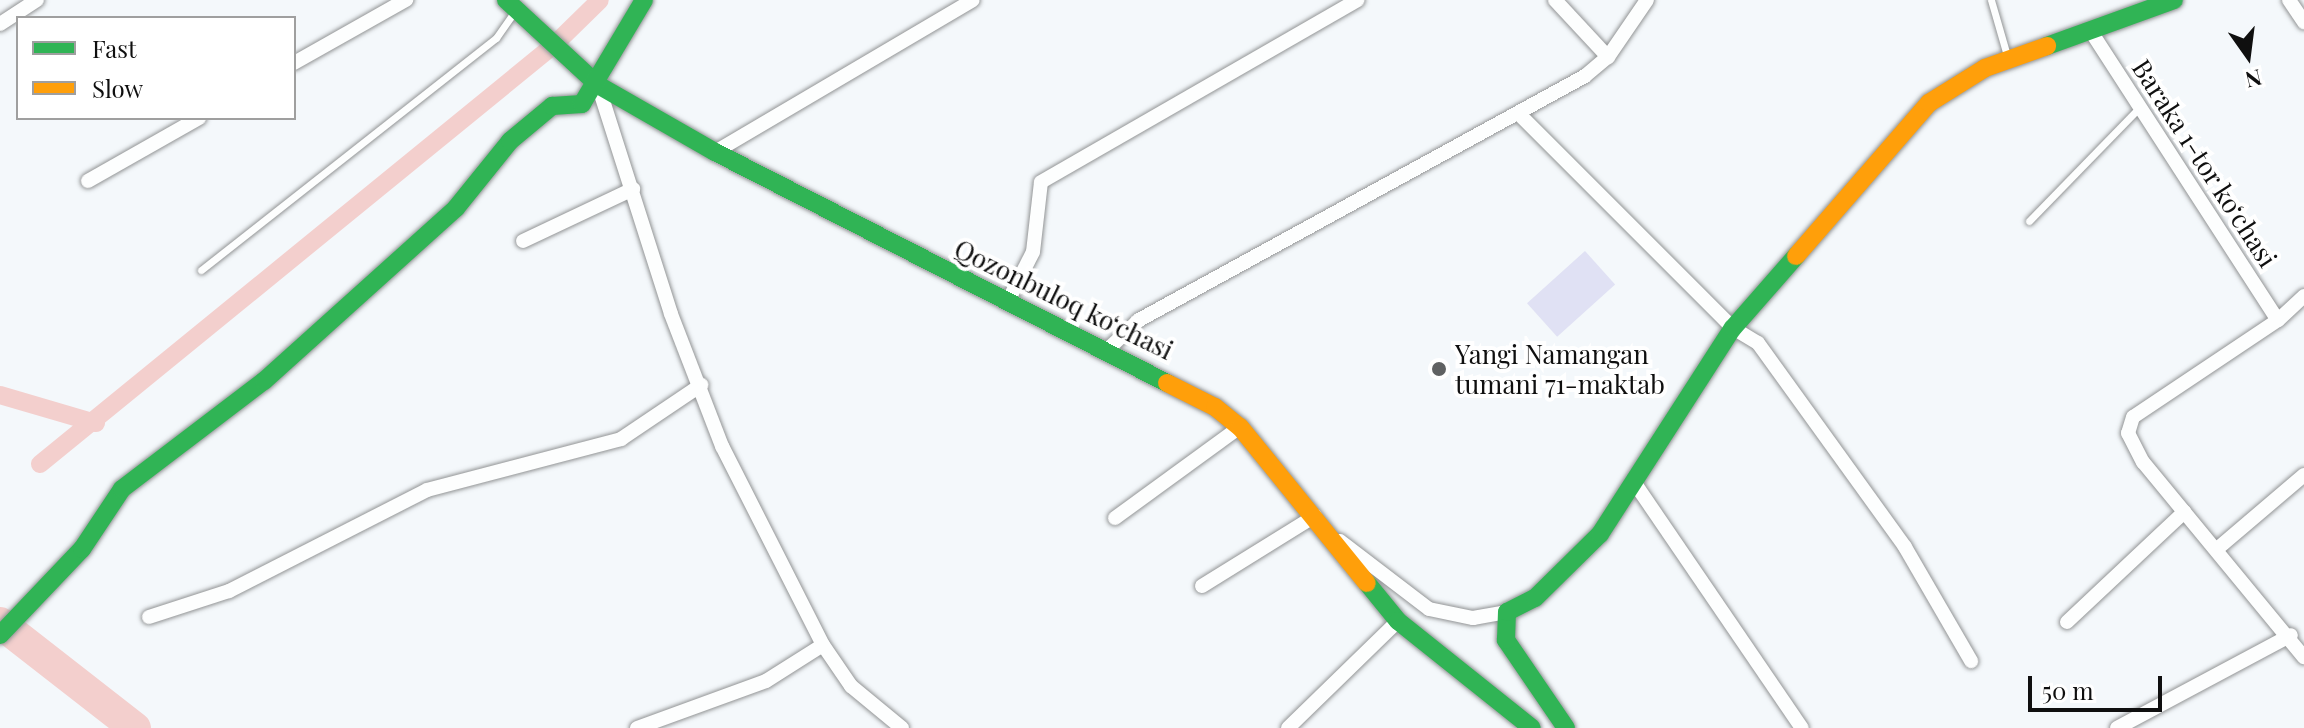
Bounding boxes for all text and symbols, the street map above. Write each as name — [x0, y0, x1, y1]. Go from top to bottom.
legend — [16, 16, 296, 120]
north arrow — [2208, 16, 2288, 96]
text: Fast — [92, 32, 137, 64]
street label: Baraka 1-tor koʻchasi — [2126, 53, 2284, 273]
text: N — [2242, 63, 2265, 96]
text: Slow — [92, 72, 143, 104]
street label: Qozonbuloq koʻchasi — [949, 232, 1179, 366]
place label: Yangi Namangan tumani 71-maktab — [1455, 338, 1665, 400]
marker: Yangi Namangan tumani 71-maktab — [1430, 360, 1448, 378]
scale bar — [2032, 660, 2166, 710]
text: 50 m — [2042, 674, 2094, 706]

